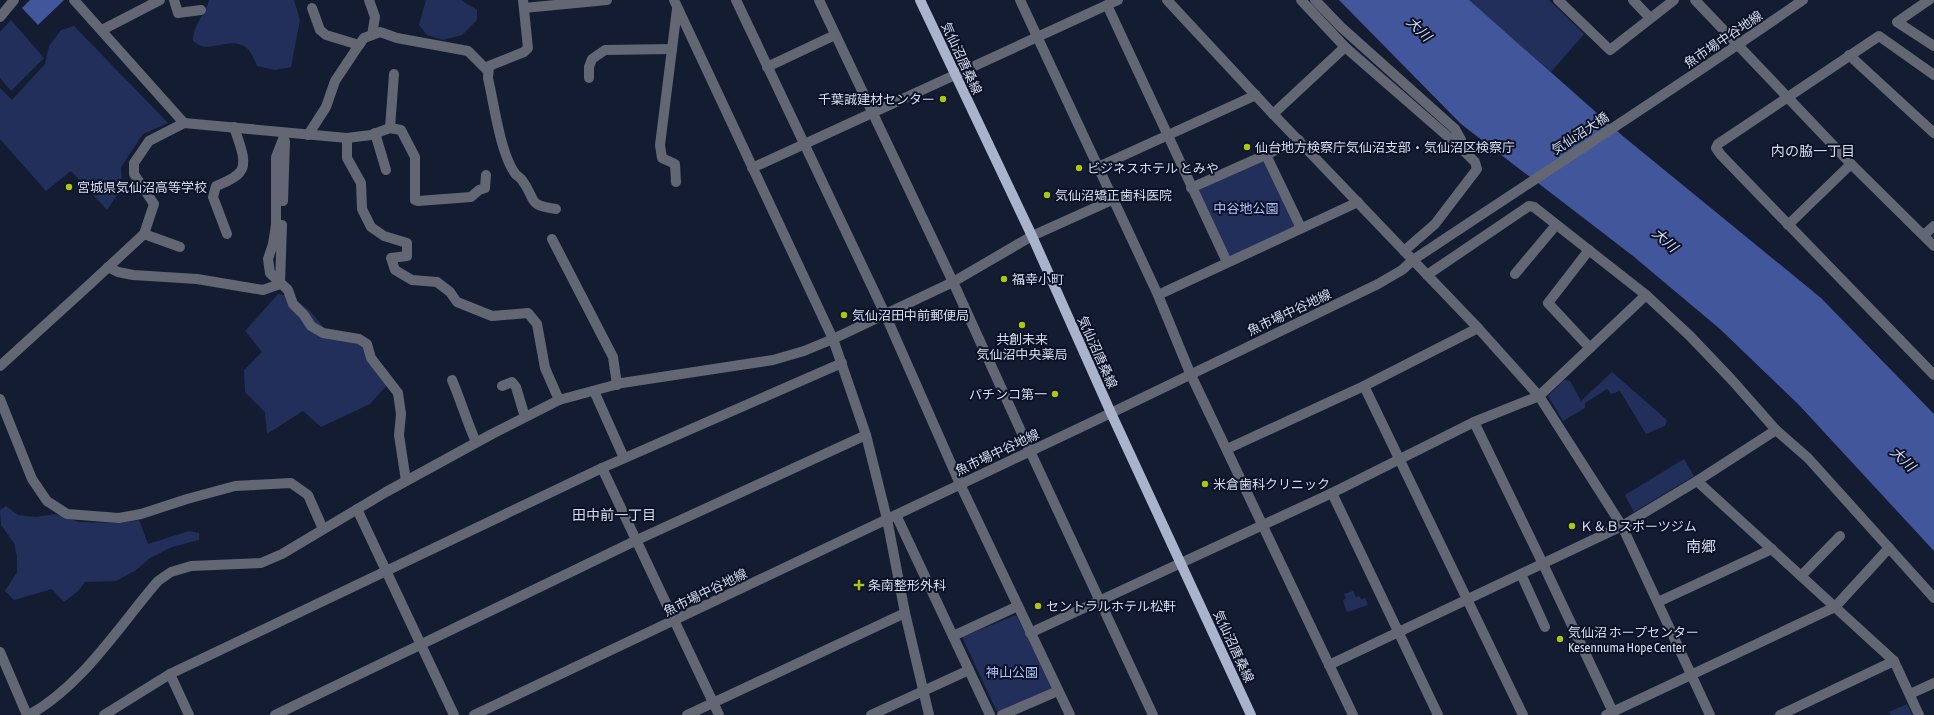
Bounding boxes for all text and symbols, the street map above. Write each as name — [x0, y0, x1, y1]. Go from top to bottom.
street label: 魚市場中谷地線 — [1681, 8, 1765, 71]
water label: 大川 — [1403, 14, 1436, 46]
street label: 気仙沼唐桑線 — [938, 20, 985, 97]
place label: 千葉誠建材センター — [818, 92, 935, 107]
marker: 千葉誠建材センター — [938, 94, 948, 104]
street label: 気仙沼大橋 — [1549, 109, 1612, 157]
place label: 仙台地方検察庁気仙沼支部・気仙沼区検察庁 — [1255, 140, 1515, 155]
marker: 仙台地方検察庁気仙沼支部・気仙沼区検察庁 — [1242, 142, 1252, 152]
district label: 内の脇一丁目 — [1771, 143, 1855, 159]
place label: ビジネスホテル とみや — [1087, 161, 1219, 176]
marker: ビジネスホテル とみや — [1074, 163, 1084, 173]
place label: 宮城県気仙沼高等学校 — [77, 180, 207, 195]
marker: 宮城県気仙沼高等学校 — [64, 182, 74, 192]
place label: 気仙沼矯正歯科医院 — [1055, 188, 1172, 203]
marker: 気仙沼矯正歯科医院 — [1042, 190, 1052, 200]
park label: 中谷地公園 — [1213, 201, 1279, 216]
water label: 大川 — [1649, 225, 1682, 257]
place label: 福幸小町 — [1012, 272, 1064, 287]
marker: 福幸小町 — [999, 274, 1009, 284]
street label: 魚市場中谷地線 — [1245, 286, 1334, 338]
place label: 気仙沼田中前郵便局 — [852, 308, 969, 323]
marker: 気仙沼田中前郵便局 — [839, 310, 849, 320]
street label: 気仙沼唐桑線 — [1075, 314, 1120, 391]
marker: 共創未来 気仙沼中央薬局 — [1017, 320, 1027, 330]
place label: 共創未来 気仙沼中央薬局 — [976, 332, 1068, 362]
place label: パチンコ第一 — [969, 387, 1047, 402]
marker: パチンコ第一 — [1050, 389, 1060, 399]
street label: 魚市場中谷地線 — [953, 426, 1042, 478]
water label: 大川 — [1887, 444, 1920, 476]
place label: 米倉歯科クリニック — [1213, 477, 1330, 492]
marker: 米倉歯科クリニック — [1200, 479, 1210, 489]
district label: 田中前一丁目 — [572, 507, 656, 523]
place label: Ｋ＆Ｂスポーツジム — [1580, 519, 1697, 534]
marker: Ｋ＆Ｂスポーツジム — [1567, 521, 1577, 531]
district label: 南郷 — [1686, 538, 1716, 555]
street label: 魚市場中谷地線 — [661, 566, 749, 619]
place label: 条南整形外科 — [868, 578, 946, 593]
marker: 条南整形外科 — [853, 579, 865, 591]
place label: セントラルホテル松軒 — [1046, 599, 1176, 614]
marker: セントラルホテル松軒 — [1033, 601, 1043, 611]
street label: 気仙沼唐桑線 — [1210, 608, 1257, 685]
place label: 気仙沼 ホープセンター Kesennuma Hope Center — [1568, 625, 1699, 655]
marker: 気仙沼 ホープセンター Kesennuma Hope Center — [1555, 634, 1565, 644]
park label: 神山公園 — [986, 665, 1038, 680]

